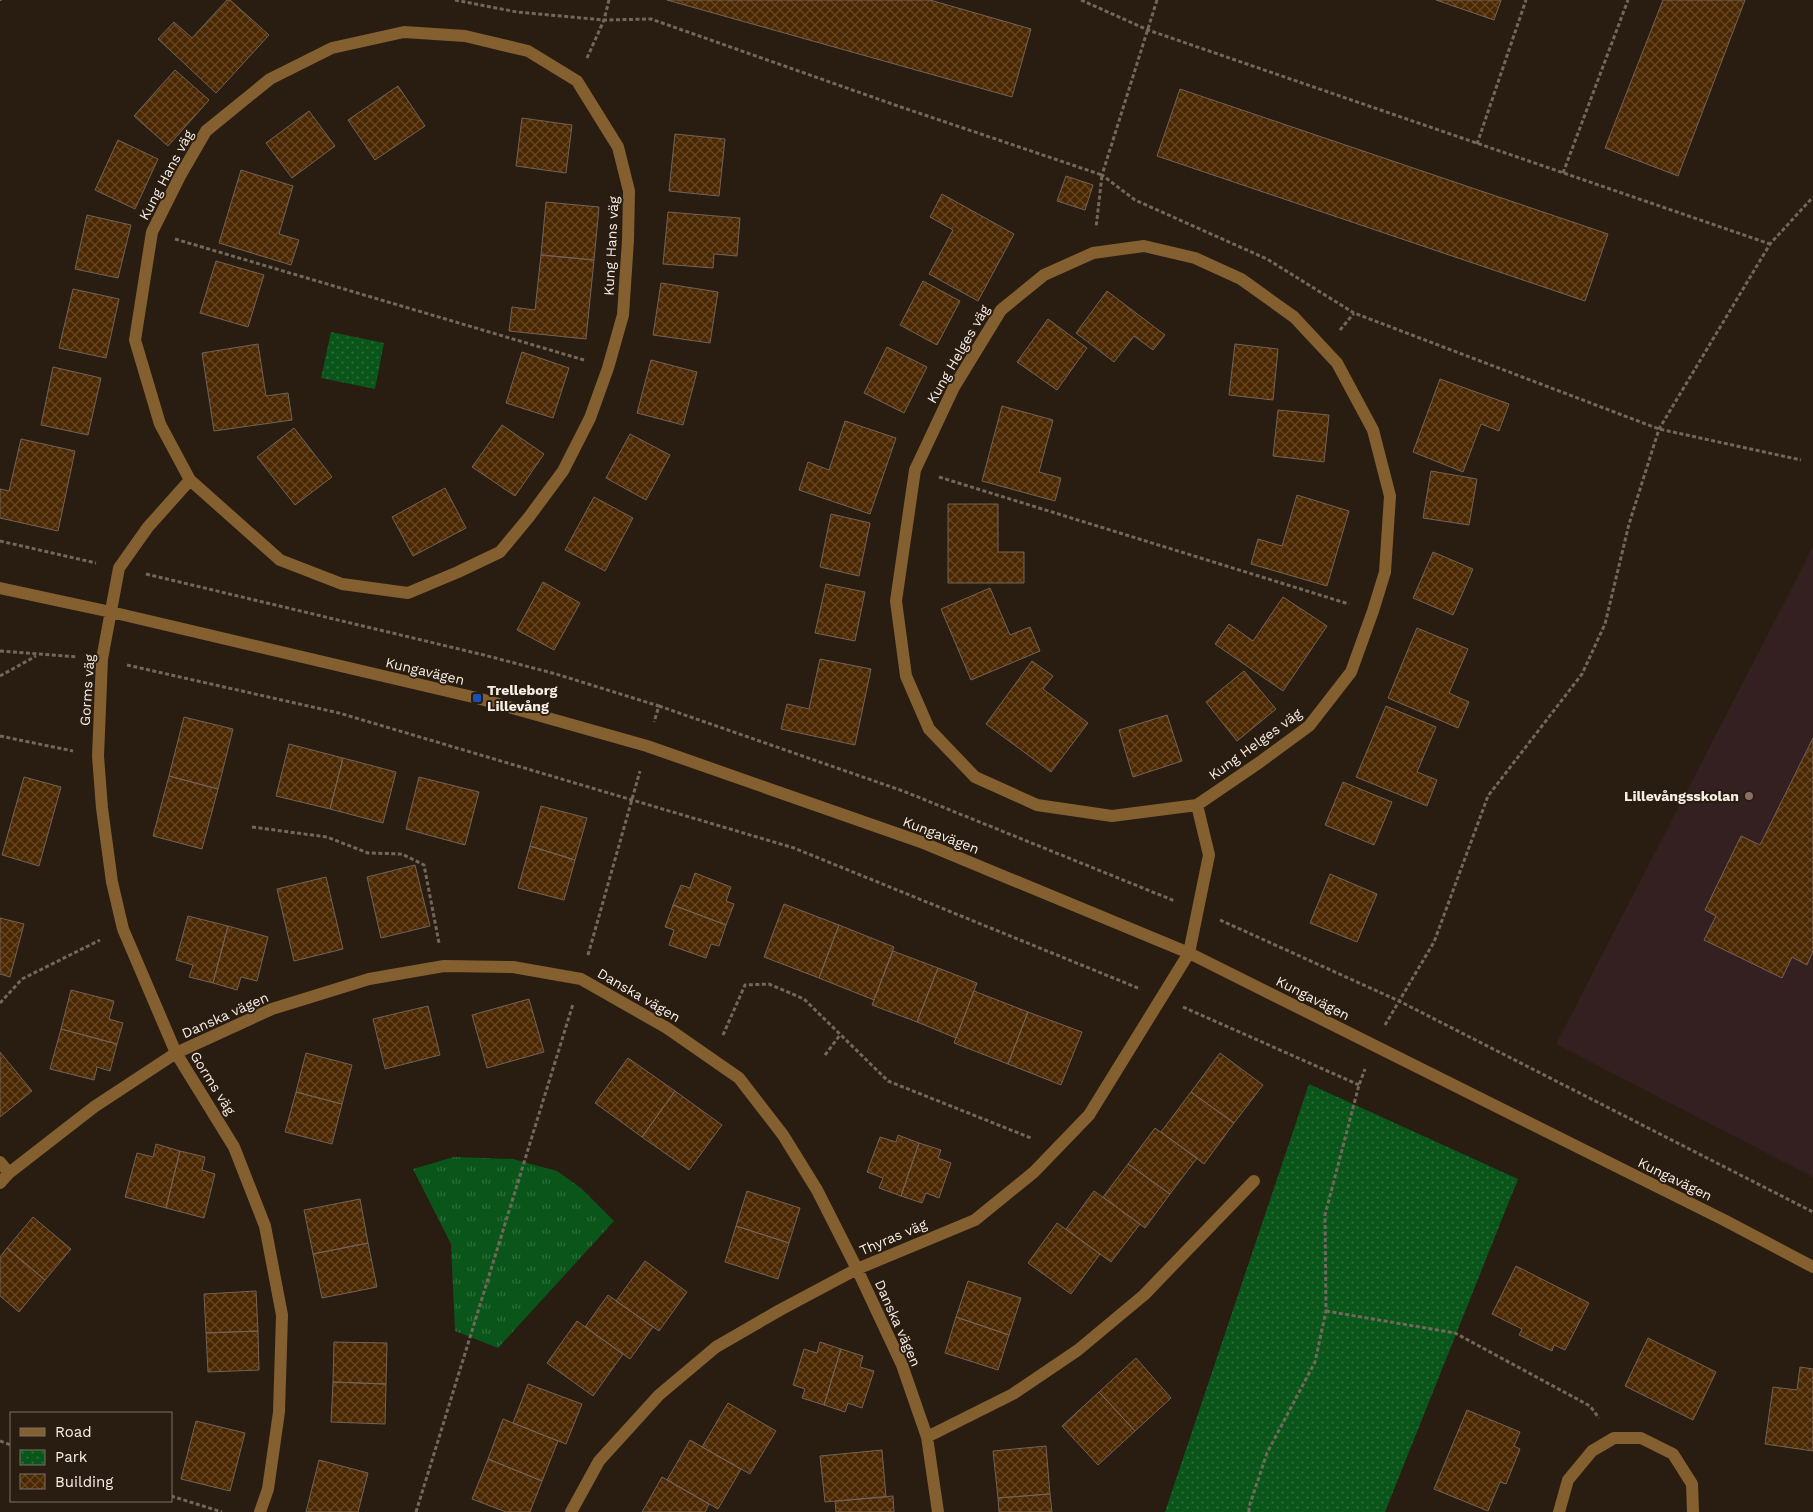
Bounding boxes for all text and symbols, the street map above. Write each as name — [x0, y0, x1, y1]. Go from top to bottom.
street label: Kung Hans väg — [136, 127, 197, 223]
street label: Kung Hans väg — [600, 195, 622, 296]
street label: Kung Helges väg — [923, 302, 993, 406]
street label: Gorms väg — [77, 653, 98, 726]
street label: Kungavägen — [384, 654, 466, 688]
place label: Trelleborg Lillevång — [487, 682, 558, 714]
marker: Trelleborg Lillevång — [471, 692, 483, 704]
street label: Kung Helges väg — [1206, 705, 1305, 783]
place label: Lillevångsskolan — [1624, 788, 1739, 804]
marker: Lillevångsskolan — [1743, 790, 1755, 802]
street label: Kungavägen — [901, 813, 981, 857]
street label: Danska vägen — [595, 965, 683, 1025]
street label: Kungavägen — [1274, 973, 1352, 1023]
street label: Danska vägen — [179, 989, 271, 1041]
street label: Gorms väg — [187, 1048, 239, 1118]
street label: Kungavägen — [1635, 1154, 1715, 1204]
street label: Thyras väg — [857, 1215, 930, 1258]
street label: Danska vägen — [872, 1277, 924, 1369]
legend — [10, 1412, 172, 1502]
text: Road — [55, 1423, 92, 1441]
text: Park — [55, 1448, 88, 1466]
text: Building — [55, 1473, 113, 1491]

